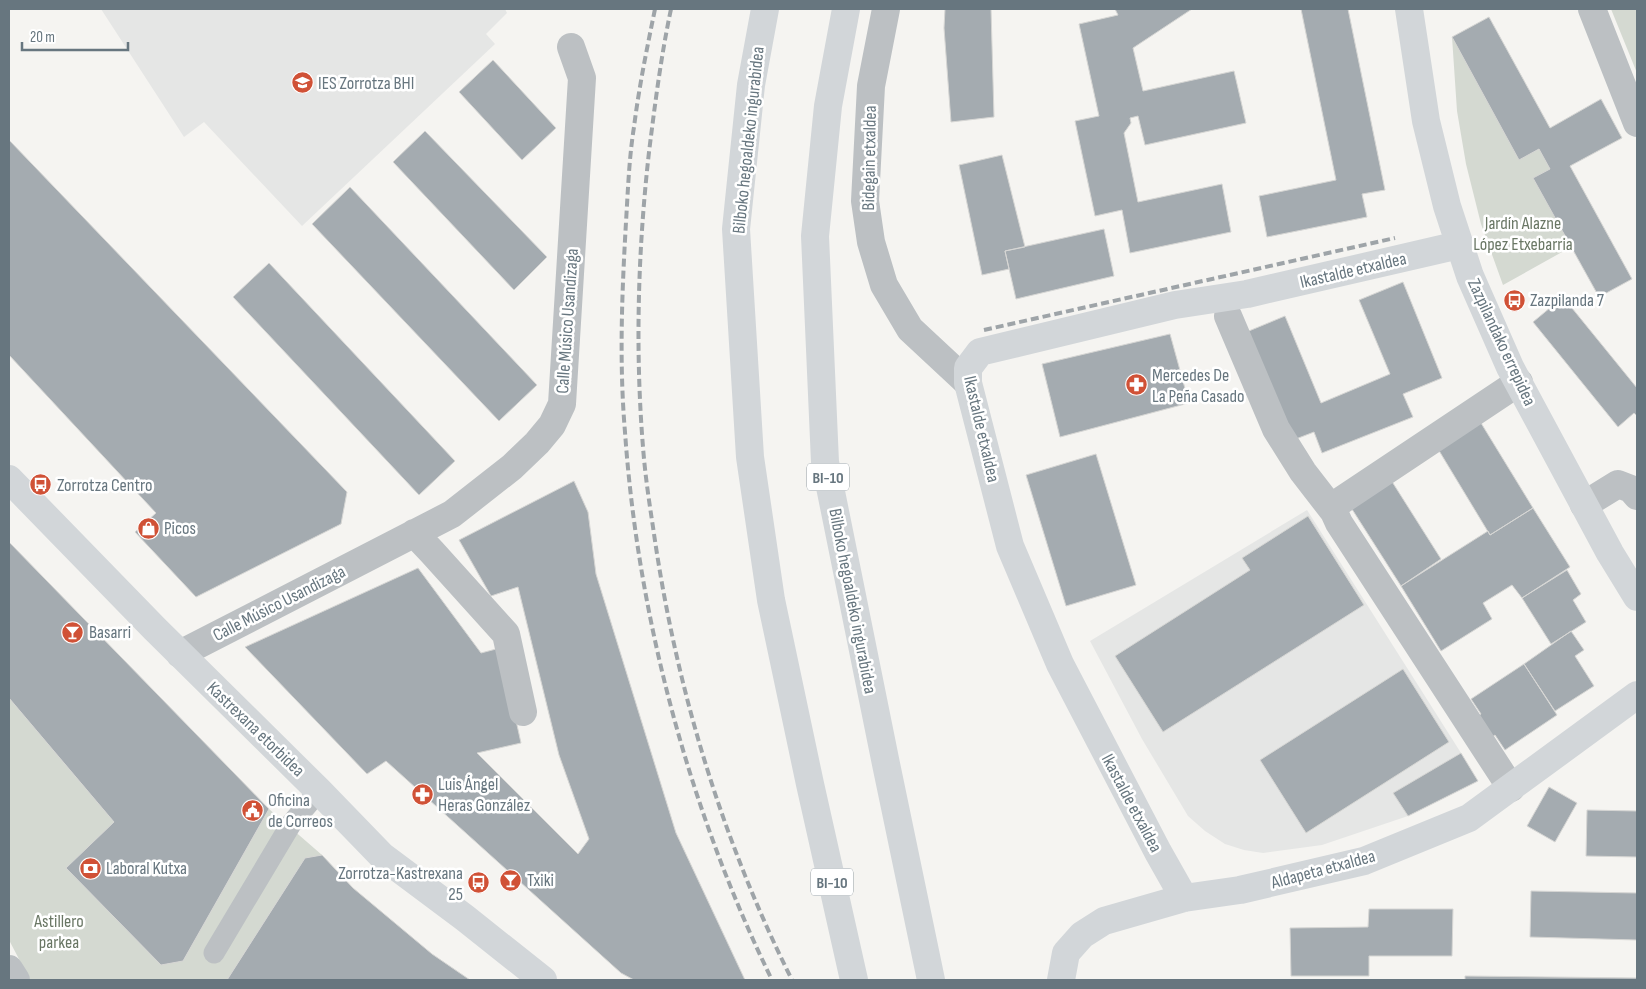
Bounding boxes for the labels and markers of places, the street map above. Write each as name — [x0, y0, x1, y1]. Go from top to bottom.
school or university icon: IES Zorrotza BHI — [290, 71, 314, 95]
place label: IES Zorrotza BHI — [318, 73, 414, 94]
bus stop icon: Zazpilanda 7 — [1502, 288, 1526, 312]
place label: Zazpilanda 7 — [1530, 290, 1605, 311]
place label: Mercedes De La Peña Casado — [1152, 365, 1244, 407]
pharmacy icon: Mercedes De La Peña Casado — [1124, 373, 1148, 397]
bus stop icon: Zorrotza Centro — [29, 473, 53, 497]
place label: Zorrotza Centro — [57, 475, 152, 496]
shop icon: Picos — [136, 516, 160, 540]
place label: Picos — [164, 518, 196, 539]
bar icon: Basarri — [61, 620, 85, 644]
place label: Basarri — [89, 622, 131, 643]
place label: Luis Ángel Heras González — [438, 774, 531, 816]
pharmacy icon: Luis Ángel Heras González — [410, 782, 434, 806]
place label: Oficina de Correos — [268, 790, 333, 832]
public building icon: Oficina de Correos — [240, 798, 264, 822]
bank icon: Laboral Kutxa — [78, 856, 102, 880]
place label: Laboral Kutxa — [106, 858, 187, 879]
place label: Zorrotza-Kastrexana 25 — [338, 863, 463, 905]
bar icon: Txiki — [499, 868, 523, 892]
place label: Txiki — [527, 870, 554, 891]
bus stop icon: Zorrotza-Kastrexana 25 — [467, 871, 491, 895]

